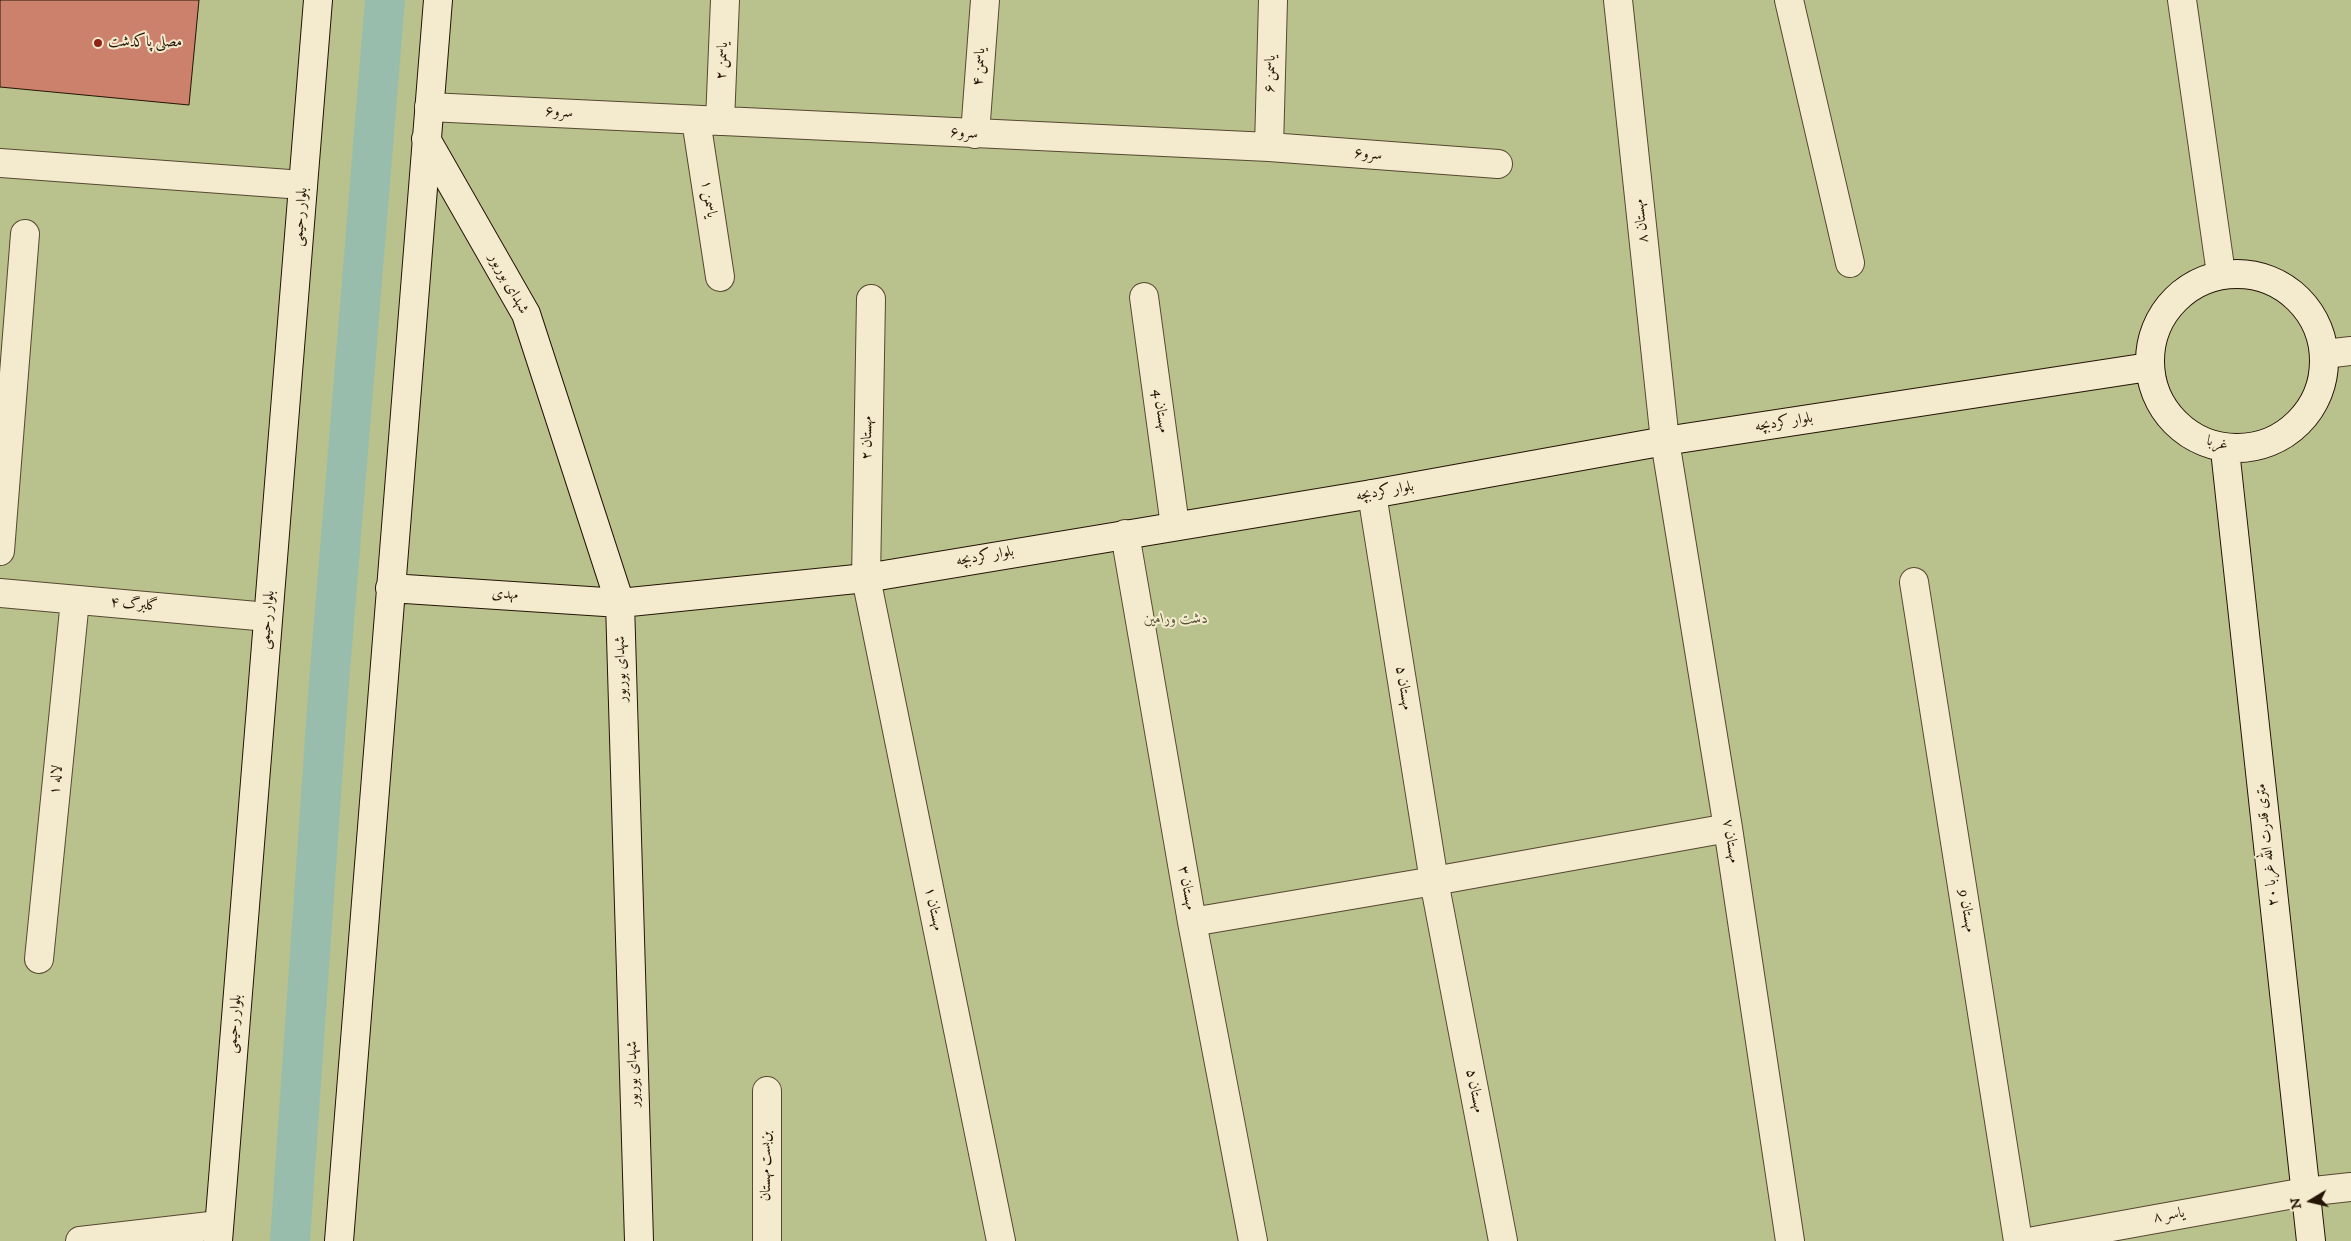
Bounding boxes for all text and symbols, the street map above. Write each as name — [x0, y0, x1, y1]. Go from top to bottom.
place label: مصلی پاکدشت — [108, 34, 182, 52]
marker: مصلی پاکدشت — [92, 37, 104, 49]
street label: یاسمن ۲ — [713, 42, 733, 80]
street label: یاسمن ۴ — [970, 47, 990, 87]
street label: یاسمن ۶ — [1261, 55, 1281, 93]
street label: سرو۶ — [544, 103, 574, 123]
street label: سرو۶ — [949, 124, 979, 144]
street label: سرو۶ — [1353, 145, 1383, 165]
street label: یاسمن ۱ — [696, 179, 720, 219]
street label: بلوار رحیمی — [289, 187, 313, 247]
street label: مهستان ۸ — [1631, 198, 1653, 244]
street label: شهدای بوربور — [484, 251, 532, 317]
street label: مهستان 4 — [1148, 388, 1172, 434]
street label: بلوار کردبچه — [1754, 410, 1814, 436]
street label: مهستان ۲ — [859, 416, 877, 460]
street label: غربا — [2204, 432, 2230, 456]
street label: بلوار کردبچه — [1355, 478, 1415, 506]
street label: بلوار کردبچه — [955, 543, 1015, 571]
street label: مهدی — [491, 585, 519, 605]
street label: بلوار رحیمی — [256, 590, 280, 650]
street label: گلبرگ ۴ — [109, 594, 159, 616]
park label: دشت ورامین — [1144, 611, 1208, 629]
street label: شهدای بوربور — [612, 636, 632, 702]
street label: مهستان ۵ — [1391, 665, 1415, 711]
street label: لاله ۱ — [46, 764, 68, 796]
street label: ۲۰ متری قدرت الله غربا — [2253, 783, 2283, 907]
street label: مهستان ۷ — [1718, 818, 1742, 864]
street label: مهستان ۳ — [1173, 865, 1199, 911]
street label: مهستان ۱ — [920, 886, 946, 932]
street label: مهستان 9 — [1954, 888, 1978, 934]
street label: بلوار رحیمی — [223, 994, 247, 1054]
street label: شهدای بوربور — [624, 1041, 644, 1107]
street label: مهستان ۵ — [1461, 1068, 1487, 1114]
street label: بن‌بست مهستان — [758, 1131, 776, 1201]
north arrow — [2286, 1176, 2336, 1226]
text: N — [2286, 1196, 2306, 1210]
street label: یاسر ۸ — [2152, 1204, 2186, 1228]

